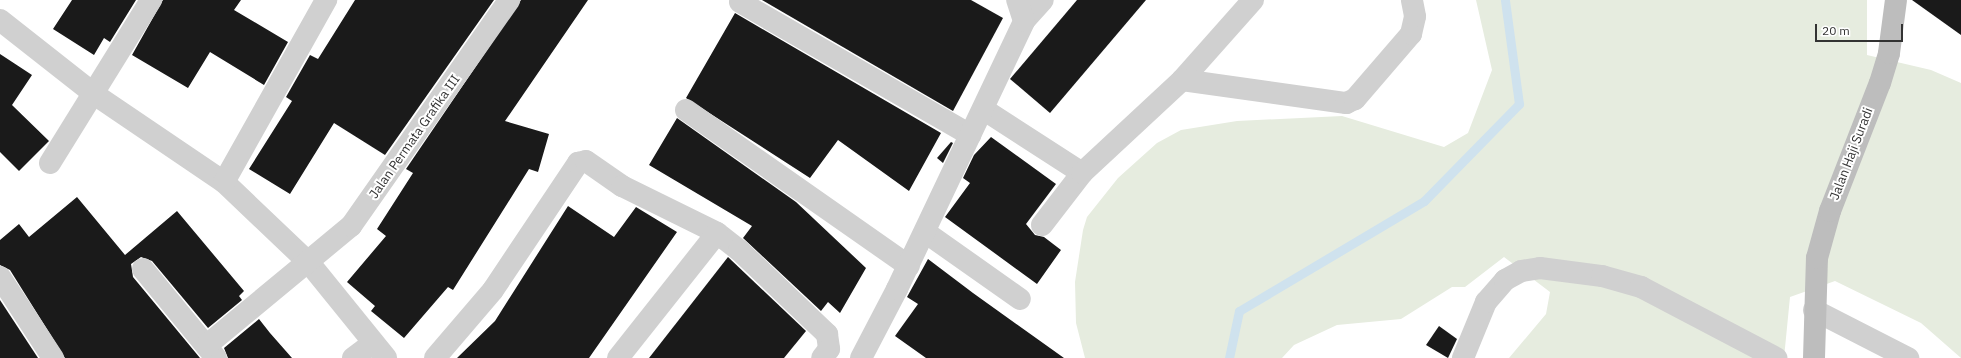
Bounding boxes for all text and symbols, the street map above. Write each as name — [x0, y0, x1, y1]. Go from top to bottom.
scale bar — [1817, 16, 1905, 42]
text: 20 m — [1822, 23, 1850, 38]
street label: Jalan Permata Grafika III — [366, 72, 464, 202]
street label: Jalan Haji Suradi — [1827, 106, 1877, 202]

